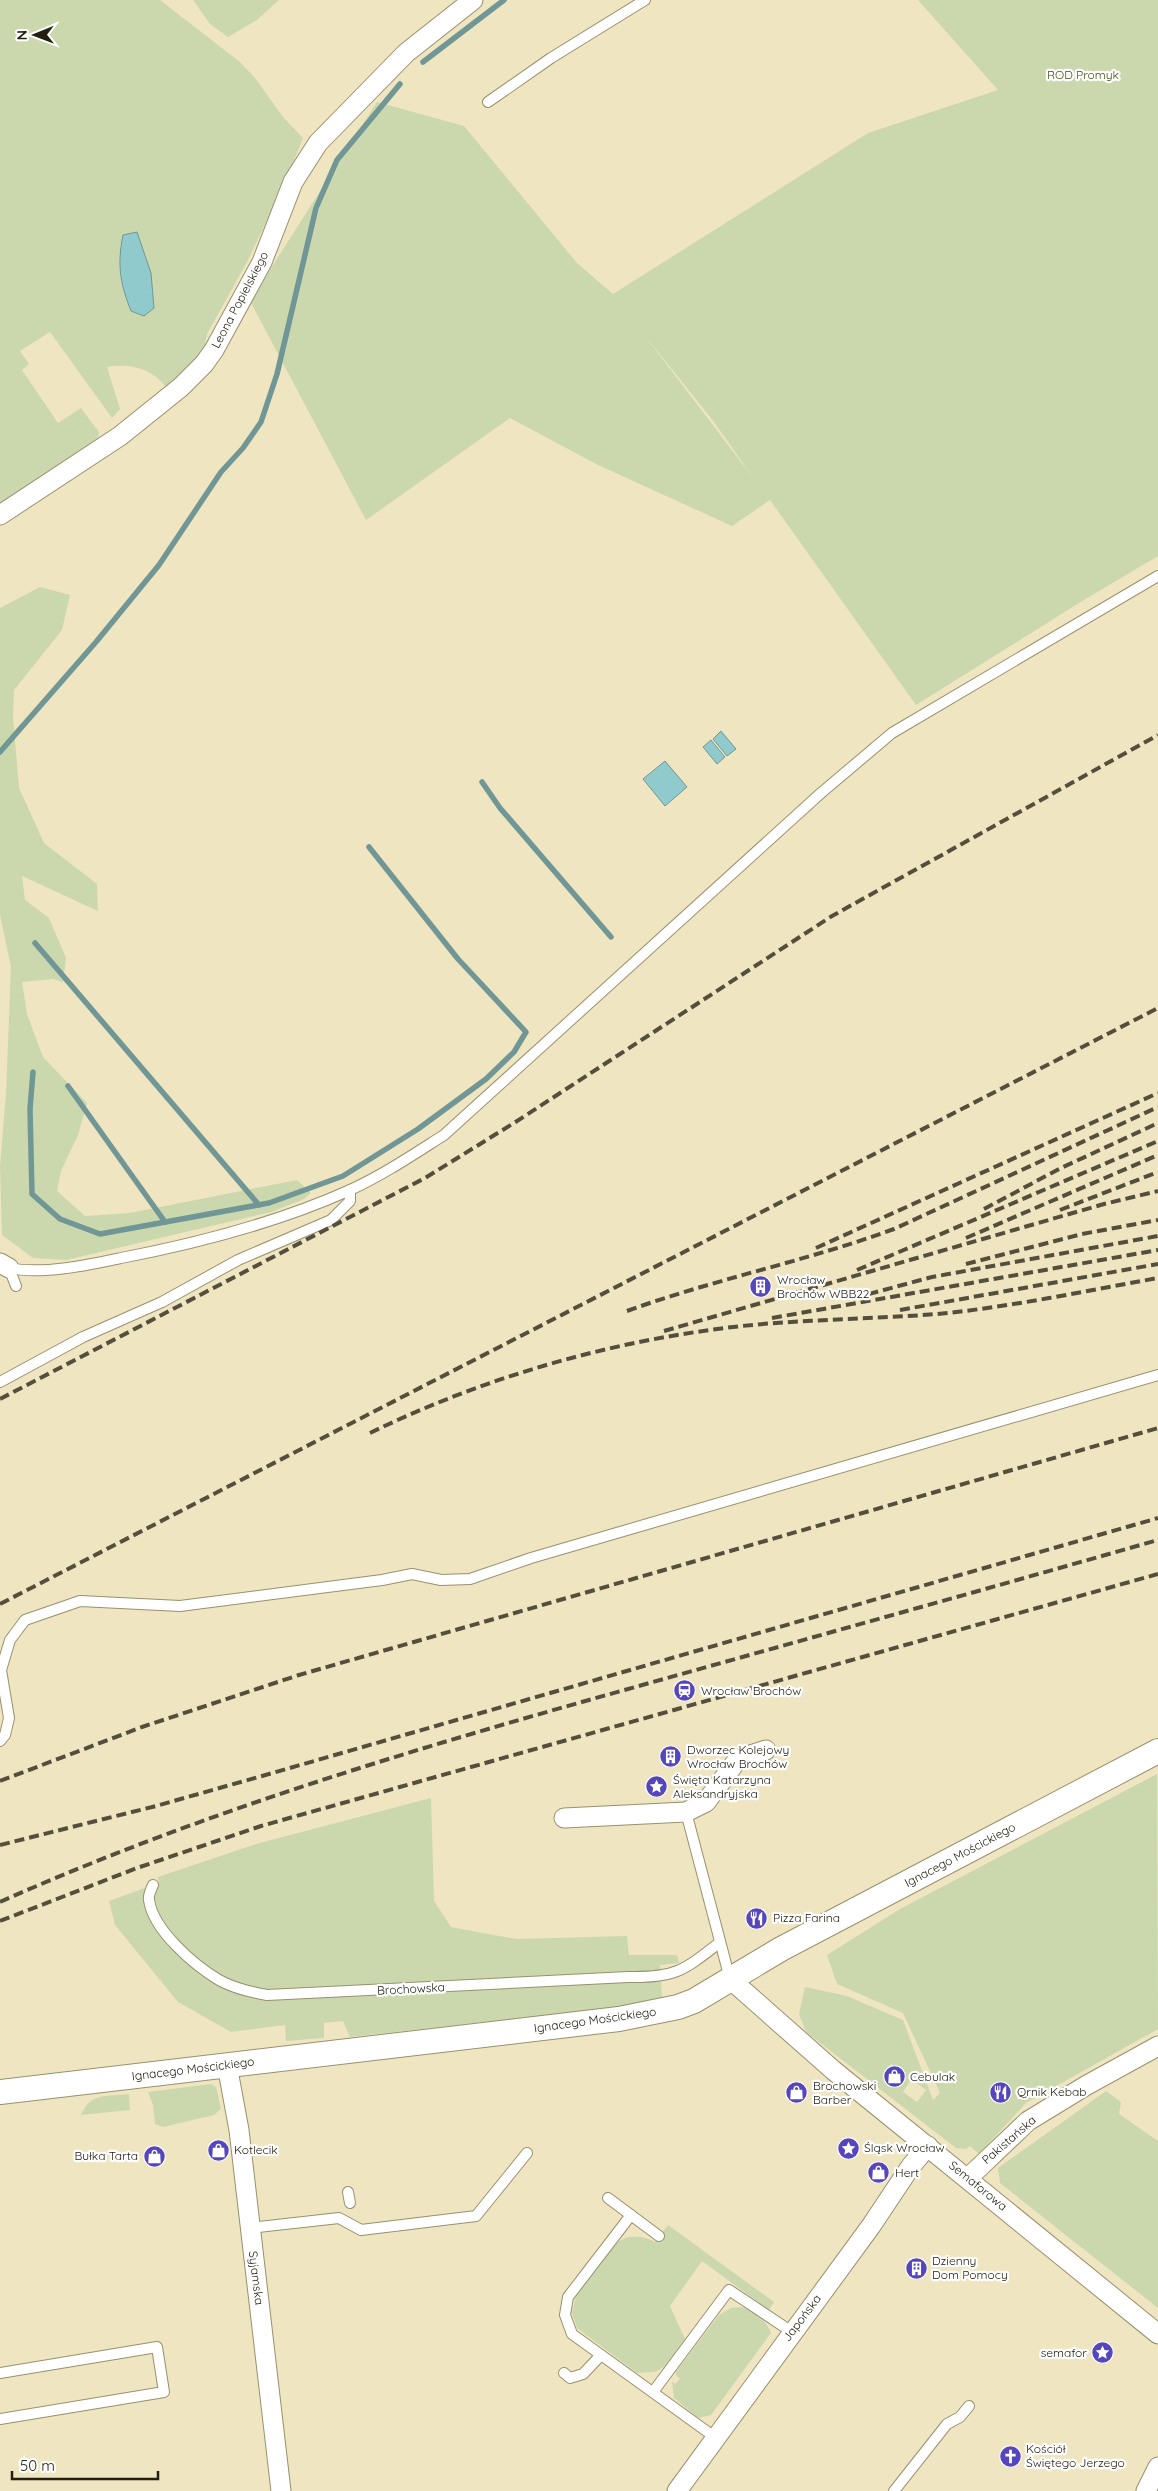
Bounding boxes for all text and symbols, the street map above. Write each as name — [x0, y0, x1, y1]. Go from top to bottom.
north arrow — [10, 10, 60, 60]
text: N — [13, 30, 31, 41]
park label: ROD Promyk — [1047, 67, 1119, 82]
street label: Leona Popielskiego — [208, 249, 271, 351]
place label: Wrocław Brochów WBB22 — [777, 1272, 870, 1301]
building icon: Wrocław Brochów WBB22 — [749, 1275, 773, 1299]
station icon: Wrocław Brochów — [673, 1679, 697, 1703]
place label: Wrocław Brochów — [701, 1683, 801, 1698]
place label: Dworzec Kolejowy Wrocław Brochów — [687, 1742, 789, 1771]
building icon: Dworzec Kolejowy Wrocław Brochów — [659, 1745, 683, 1769]
place label: Święta Katarzyna Aleksandryjska — [673, 1772, 771, 1801]
place icon: Święta Katarzyna Aleksandryjska — [645, 1775, 669, 1799]
street label: Ignacego Mościckiego — [902, 1819, 1018, 1890]
restaurant icon: Pizza Farina — [745, 1906, 769, 1930]
place label: Pizza Farina — [773, 1910, 840, 1925]
street label: Brochowska — [377, 1979, 445, 1998]
street label: Ignacego Mościckiego — [533, 2003, 657, 2036]
street label: Ignacego Mościckiego — [131, 2054, 255, 2083]
shop icon: Cebulak — [882, 2065, 906, 2089]
place label: Cebulak — [910, 2069, 955, 2084]
place label: Brochowski Barber — [813, 2078, 876, 2107]
restaurant icon: Qrnik Kebab — [989, 2080, 1013, 2104]
shop icon: Brochowski Barber — [785, 2081, 809, 2105]
place label: Qrnik Kebab — [1017, 2084, 1087, 2099]
street label: Pakistańska — [979, 2112, 1039, 2167]
place icon: Śląsk Wrocław — [836, 2136, 860, 2160]
shop icon: Kotlecik — [206, 2138, 230, 2162]
place label: Śląsk Wrocław — [864, 2140, 944, 2155]
place label: Kotlecik — [234, 2142, 278, 2157]
shop icon: Bułka Tarta — [142, 2144, 166, 2168]
place label: Bułka Tarta — [74, 2148, 138, 2163]
street label: Semaforowa — [946, 2158, 1011, 2214]
shop icon: Hert — [867, 2161, 891, 2185]
place label: Hert — [895, 2165, 919, 2180]
street label: Syjamska — [246, 2250, 267, 2306]
place label: Dzienny Dom Pomocy — [932, 2253, 1008, 2282]
building icon: Dzienny Dom Pomocy — [904, 2256, 928, 2280]
street label: Japońska — [779, 2291, 824, 2344]
place icon: semafor — [1091, 2341, 1115, 2365]
place label: semafor — [1041, 2345, 1087, 2360]
place label: Kościół Świętego Jerzego — [1026, 2441, 1125, 2470]
church icon: Kościół Świętego Jerzego — [998, 2444, 1022, 2468]
scale bar — [12, 2448, 159, 2480]
text: 50 m — [20, 2456, 55, 2475]

